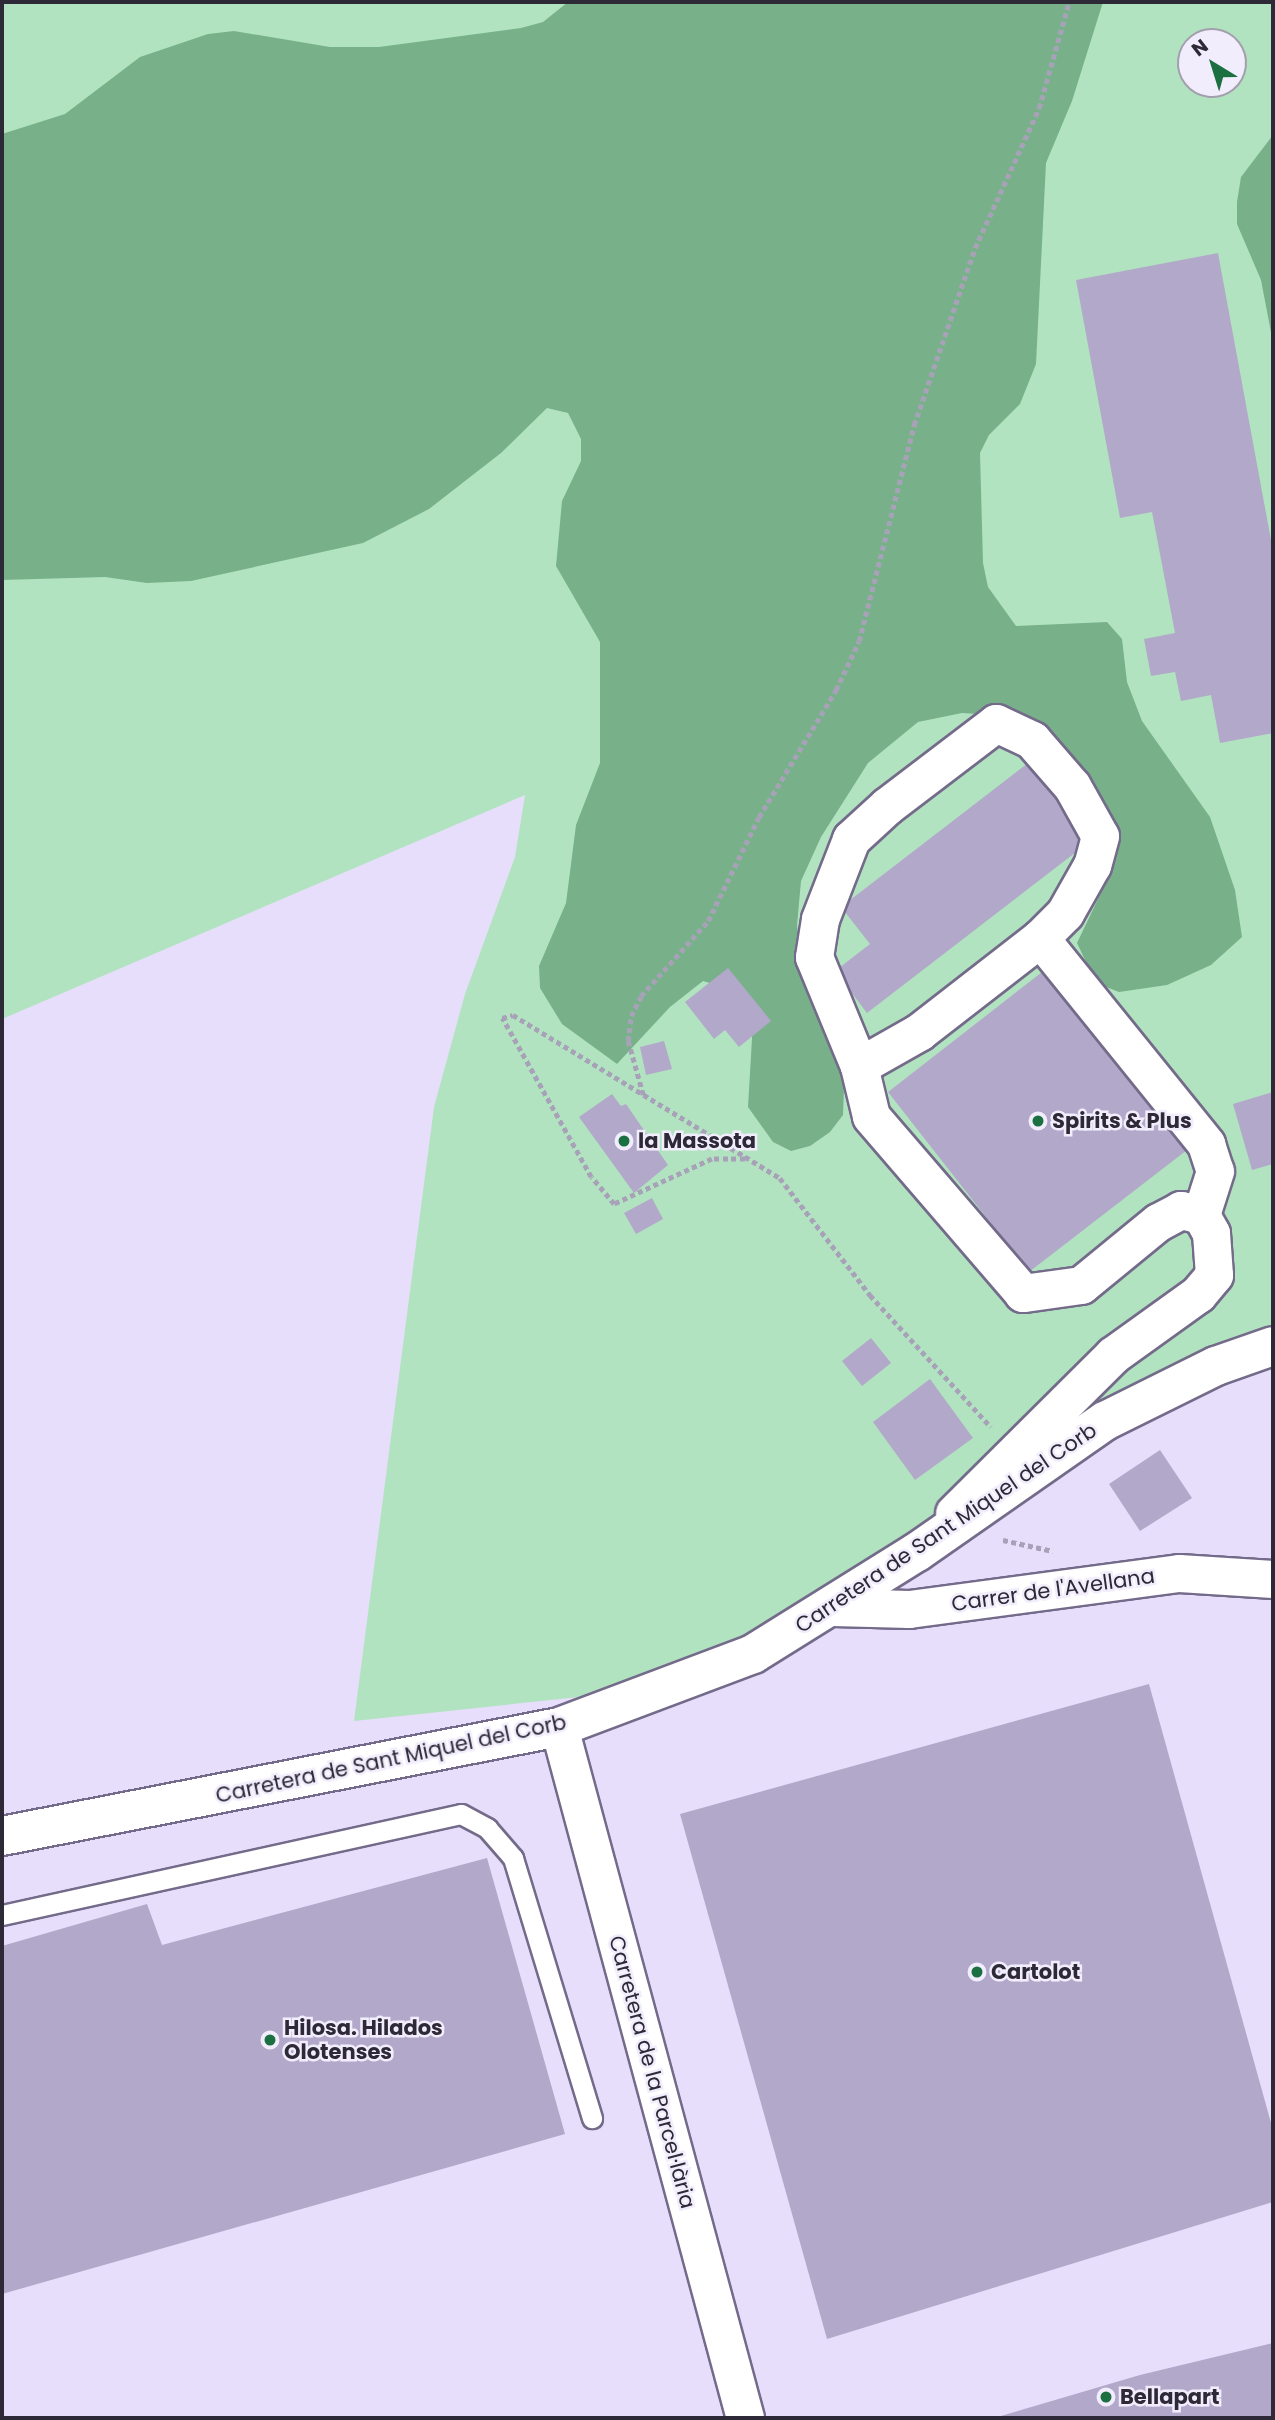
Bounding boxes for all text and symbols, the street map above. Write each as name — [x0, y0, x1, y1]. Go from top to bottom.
north arrow — [1177, 28, 1247, 98]
text: N — [1186, 33, 1214, 63]
place label: Spirits & Plus — [1052, 1108, 1192, 1134]
marker: Spirits & Plus — [1030, 1113, 1046, 1129]
place label: la Massota — [638, 1128, 756, 1154]
marker: la Massota — [616, 1133, 632, 1149]
street label: Carretera de Sant Miquel del Corb — [791, 1418, 1101, 1638]
street label: Carrer de l'Avellana — [950, 1563, 1156, 1617]
street label: Carretera de Sant Miquel del Corb — [213, 1709, 569, 1809]
street label: Carretera de la Parcel·lària — [603, 1933, 701, 2211]
place label: Cartolot — [991, 1959, 1080, 1985]
marker: Cartolot — [969, 1964, 985, 1980]
place label: Hilosa. Hilados Olotenses — [284, 2015, 443, 2065]
marker: Hilosa. Hilados Olotenses — [262, 2032, 278, 2048]
place label: Bellapart — [1120, 2384, 1219, 2410]
marker: Bellapart — [1098, 2389, 1114, 2405]

